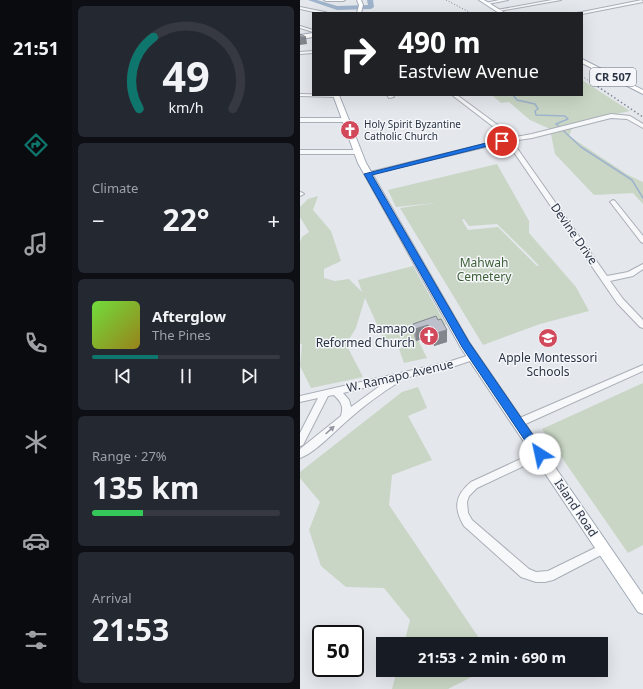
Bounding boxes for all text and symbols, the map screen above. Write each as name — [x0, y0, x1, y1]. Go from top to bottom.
text: 490 m — [398, 23, 481, 61]
icon: right — [332, 28, 384, 80]
text: 21:51 — [13, 36, 59, 60]
text: 49 — [162, 48, 210, 104]
text: Eastview Avenue — [398, 59, 539, 83]
road number: CR 507 — [590, 68, 636, 86]
text: km/h — [168, 98, 204, 117]
place label: Holy Spirit Byzantine Catholic Church — [364, 117, 461, 143]
church icon: Holy Spirit Byzantine Catholic Church — [339, 119, 361, 141]
pin — [485, 124, 519, 158]
icon: arrive — [491, 130, 513, 152]
icon: directions — [22, 131, 50, 159]
text: Climate — [92, 179, 138, 197]
text: 22° — [162, 199, 210, 240]
street label: Devine Drive — [547, 200, 602, 268]
text: − — [92, 205, 105, 235]
text: + — [267, 205, 280, 235]
icon: music — [22, 230, 50, 258]
park label: Mahwah Cemetery — [457, 254, 512, 285]
text: Afterglow — [152, 306, 226, 326]
place label: Ramapo Reformed Church — [316, 320, 415, 351]
church icon: Ramapo Reformed Church — [418, 325, 440, 347]
text: The Pines — [152, 326, 211, 344]
school or university icon: Apple Montessori Schools — [537, 327, 559, 349]
icon: phone — [22, 329, 50, 357]
place label: Apple Montessori Schools — [499, 349, 597, 380]
street label: W. Ramapo Avenue — [345, 355, 455, 396]
icon: previous — [112, 365, 134, 387]
icon: pause — [175, 365, 197, 387]
icon: next — [238, 365, 260, 387]
one-way arrow — [325, 425, 336, 434]
icon: climate — [22, 428, 50, 456]
position arrow — [519, 433, 561, 475]
text: Range · 27% — [92, 447, 167, 465]
text: 135 km — [92, 467, 199, 508]
street label: Island Road — [551, 475, 602, 540]
icon: car — [22, 527, 50, 555]
text: Arrival — [92, 589, 132, 607]
text: 21:53 — [92, 609, 169, 650]
speed limit sign: 50 — [312, 625, 364, 677]
icon: filters — [22, 626, 50, 654]
text: 21:53 · 2 min · 690 m — [418, 647, 566, 667]

